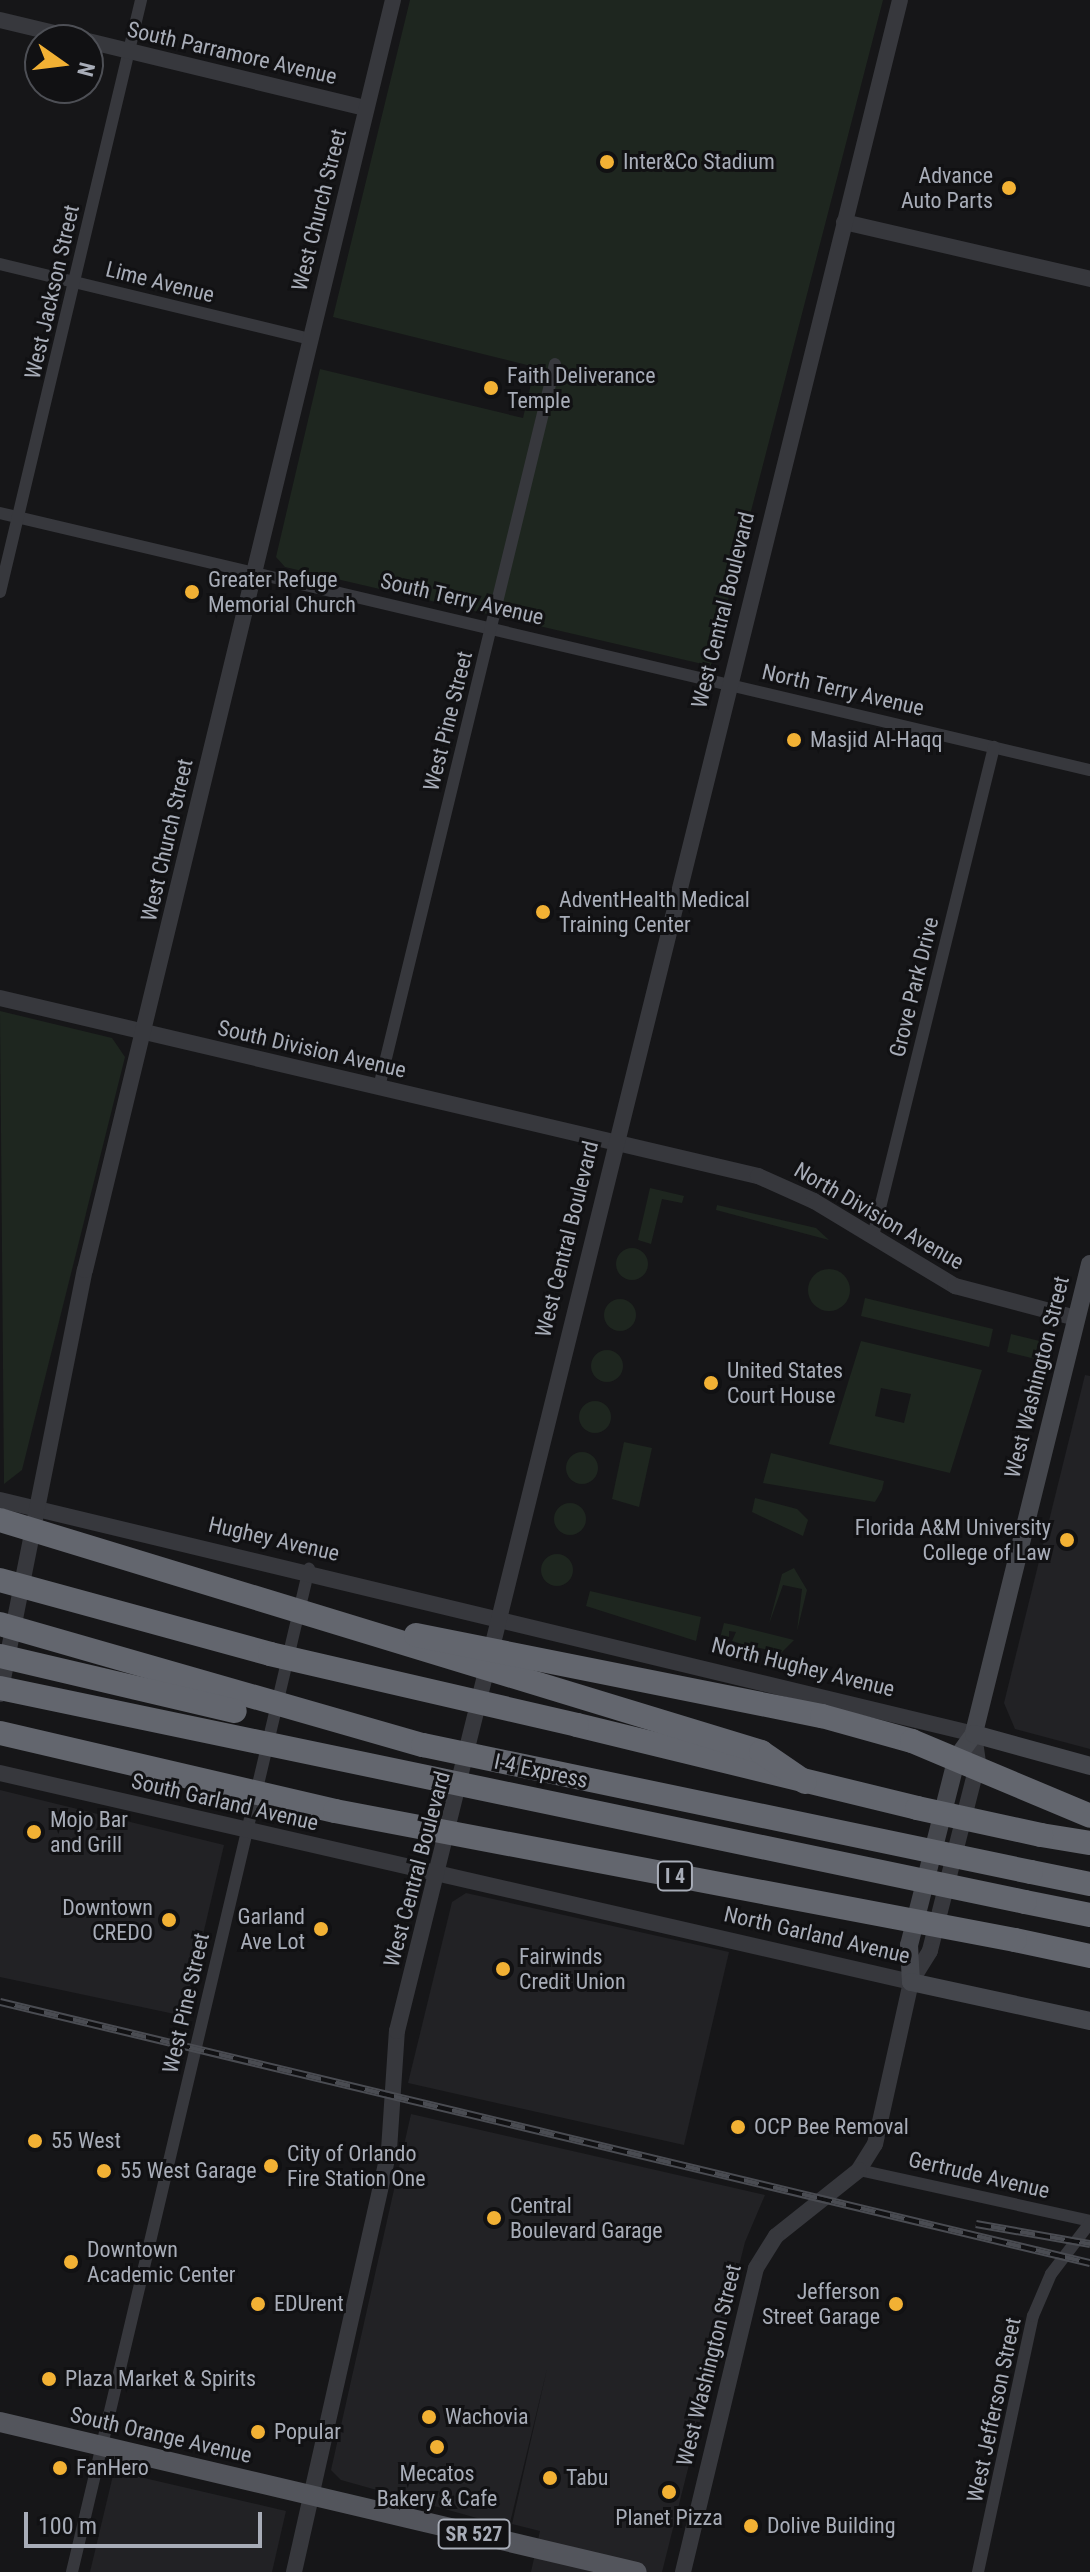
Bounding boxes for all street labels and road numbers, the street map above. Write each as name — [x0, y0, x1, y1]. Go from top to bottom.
street label: South Parramore Avenue — [125, 16, 339, 90]
street label: West Church Street — [286, 126, 352, 294]
street label: West Jackson Street — [19, 202, 85, 382]
street label: Lime Avenue — [103, 256, 217, 308]
street label: West Central Boulevard — [686, 509, 760, 711]
street label: South Terry Avenue — [378, 567, 546, 631]
street label: West Pine Street — [418, 648, 478, 794]
street label: North Terry Avenue — [759, 658, 927, 722]
street label: West Church Street — [135, 756, 199, 924]
street label: Grove Park Drive — [884, 914, 944, 1060]
street label: South Division Avenue — [215, 1014, 409, 1084]
street label: West Central Boulevard — [530, 1138, 604, 1340]
street label: North Division Avenue — [790, 1157, 968, 1275]
street label: West Washington Street — [999, 1273, 1075, 1481]
street label: Hughey Avenue — [206, 1511, 342, 1567]
street label: North Hughey Avenue — [709, 1632, 897, 1702]
street label: I-4 Express — [492, 1748, 590, 1794]
street label: South Garland Avenue — [129, 1768, 321, 1836]
street label: West Central Boulevard — [378, 1768, 456, 1970]
road number: I 4 — [655, 1860, 695, 1892]
street label: North Garland Avenue — [722, 1901, 912, 1969]
street label: West Pine Street — [157, 1930, 215, 2076]
street label: Gertrude Avenue — [906, 2146, 1052, 2204]
street label: West Washington Street — [671, 2261, 747, 2469]
street label: West Jefferson Street — [962, 2315, 1026, 2505]
street label: South Orange Avenue — [68, 2401, 254, 2469]
road number: SR 527 — [436, 2518, 512, 2550]

